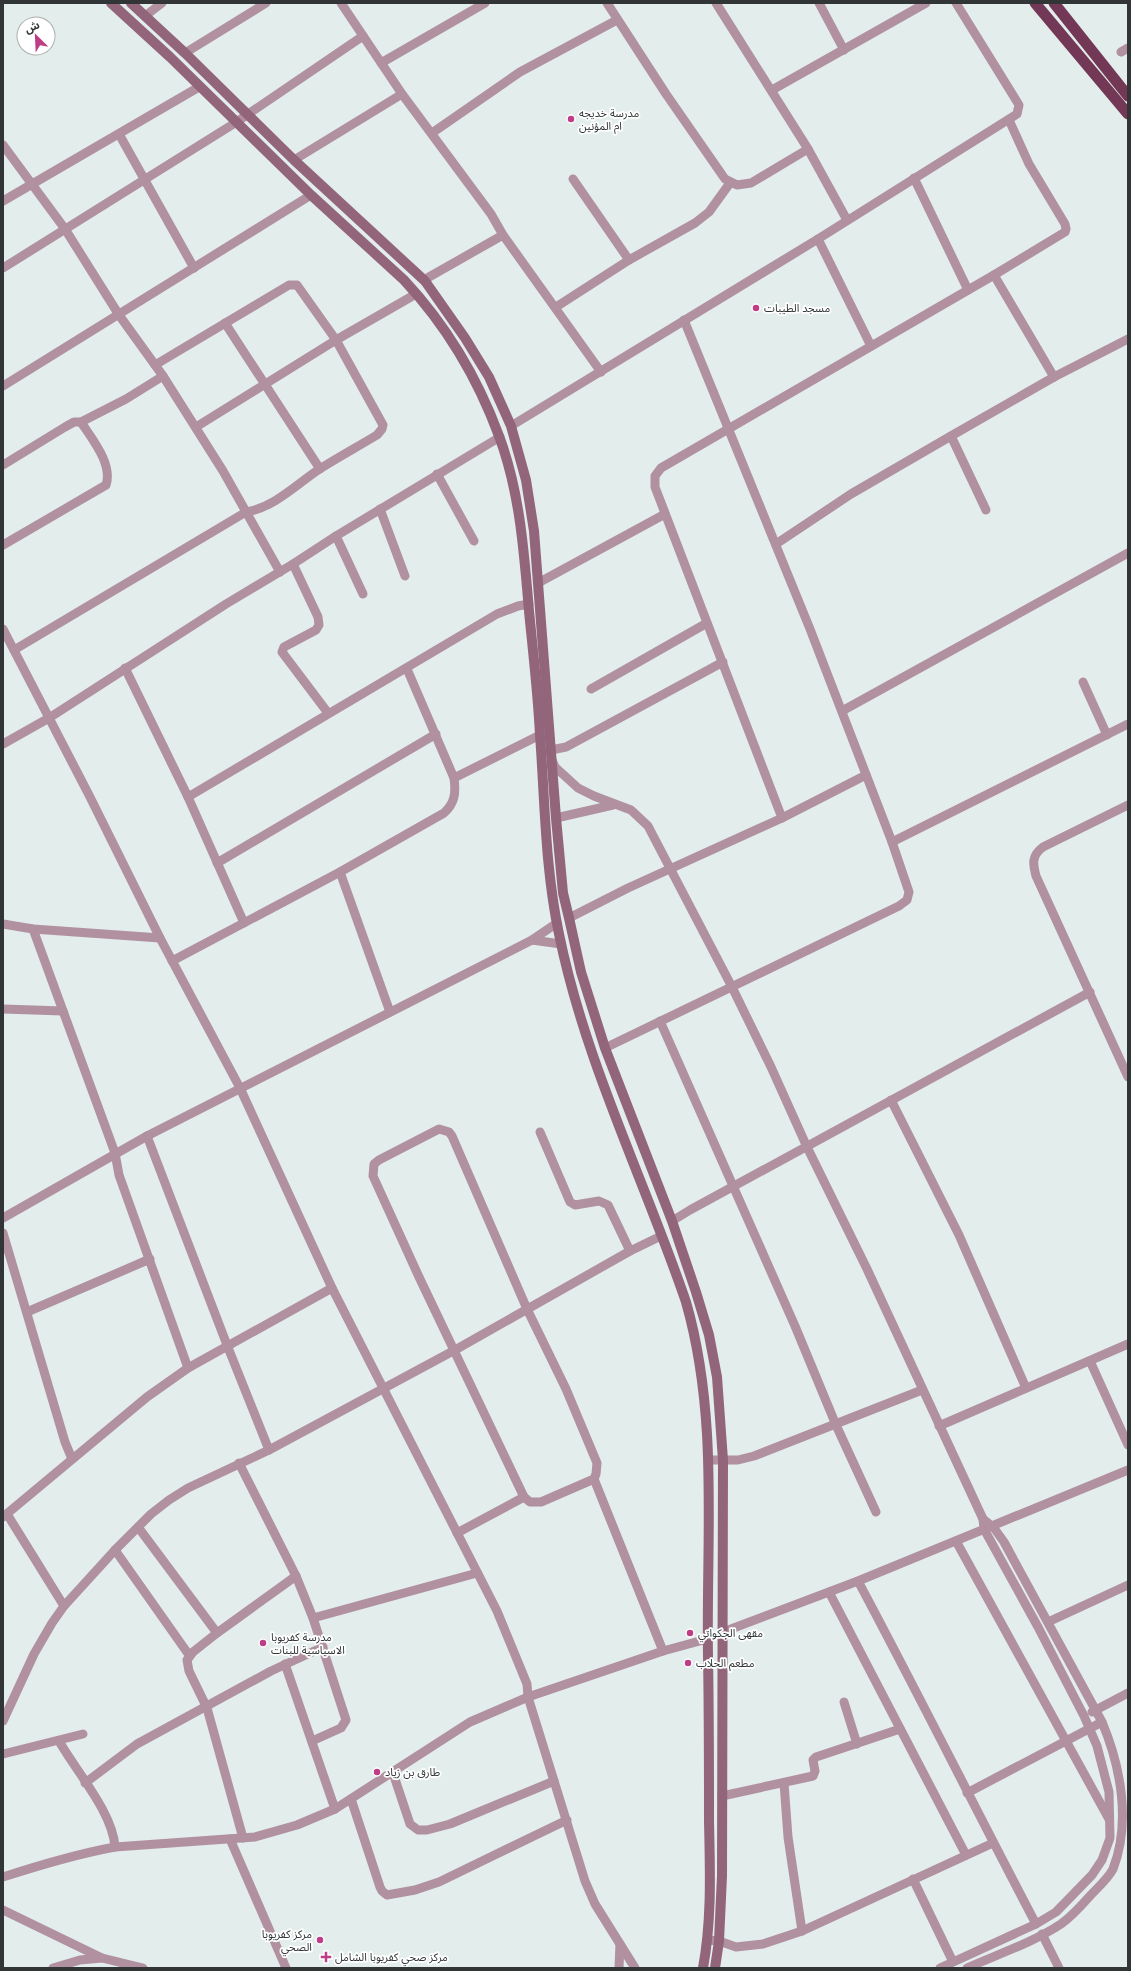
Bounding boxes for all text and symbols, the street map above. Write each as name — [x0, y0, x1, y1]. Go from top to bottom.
north arrow — [16, 16, 56, 56]
text: ش — [23, 18, 42, 36]
place label: مدرسة خديجه ام المؤنين — [579, 107, 639, 134]
marker: مدرسة خديجه ام المؤنين — [566, 114, 576, 124]
place label: مسجد الطيبات — [764, 302, 830, 315]
marker: مسجد الطيبات — [751, 303, 761, 313]
place label: مقهى الجكواتي — [698, 1627, 763, 1643]
marker: مقهى الجكواتي — [685, 1628, 695, 1638]
place label: مدرسة كفريوبا الاسياسية للبنات — [271, 1631, 345, 1657]
marker: مدرسة كفريوبا الاسياسية للبنات — [258, 1638, 268, 1648]
place label: مطعم الحلاب — [696, 1657, 755, 1672]
marker: مطعم الحلاب — [683, 1658, 693, 1668]
place label: طارق بن زياد — [385, 1766, 440, 1779]
marker: طارق بن زياد — [372, 1767, 382, 1777]
place label: مركز كفريوبا الصحي — [262, 1928, 312, 1957]
marker: مركز كفريوبا الصحي — [315, 1935, 325, 1945]
marker: مركز صحي كفريوبا الشامل — [320, 1951, 332, 1963]
place label: مركز صحي كفريوبا الشامل — [335, 1951, 448, 1967]

